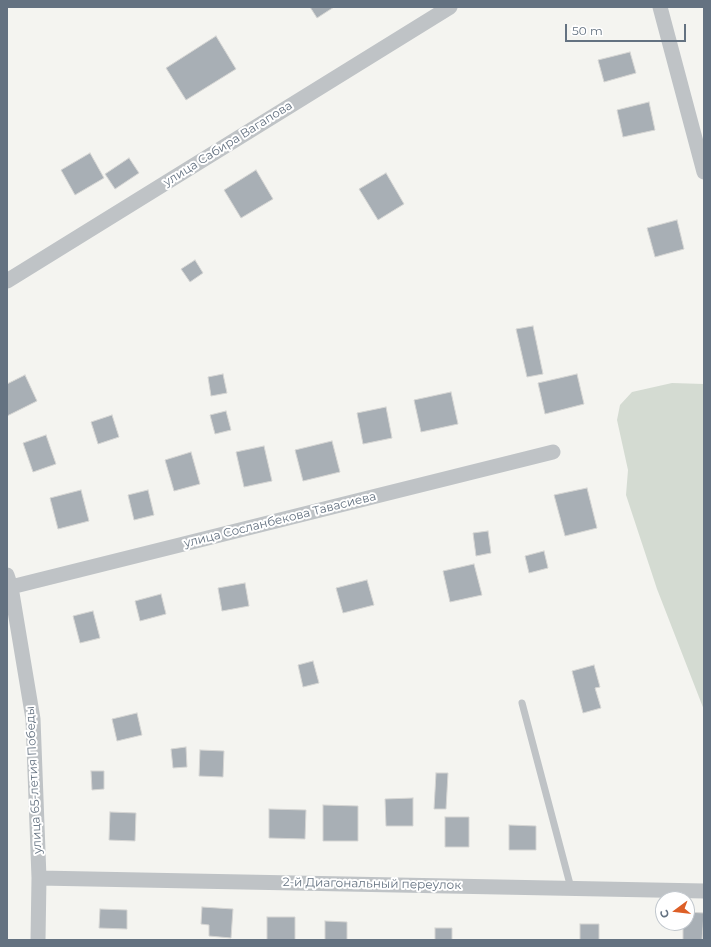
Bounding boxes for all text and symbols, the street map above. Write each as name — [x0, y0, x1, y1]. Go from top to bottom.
scale bar — [567, 16, 688, 42]
text: 50 m — [572, 23, 603, 38]
street label: улица Сабира Вагапова — [161, 98, 295, 190]
street label: улица Сосланбекова Тавасиева — [182, 489, 378, 551]
street label: улица 65-летия Победы — [23, 706, 45, 854]
street label: 2-й Диагональный переулок — [283, 875, 461, 893]
north arrow — [655, 891, 695, 931]
text: С — [657, 908, 672, 920]

